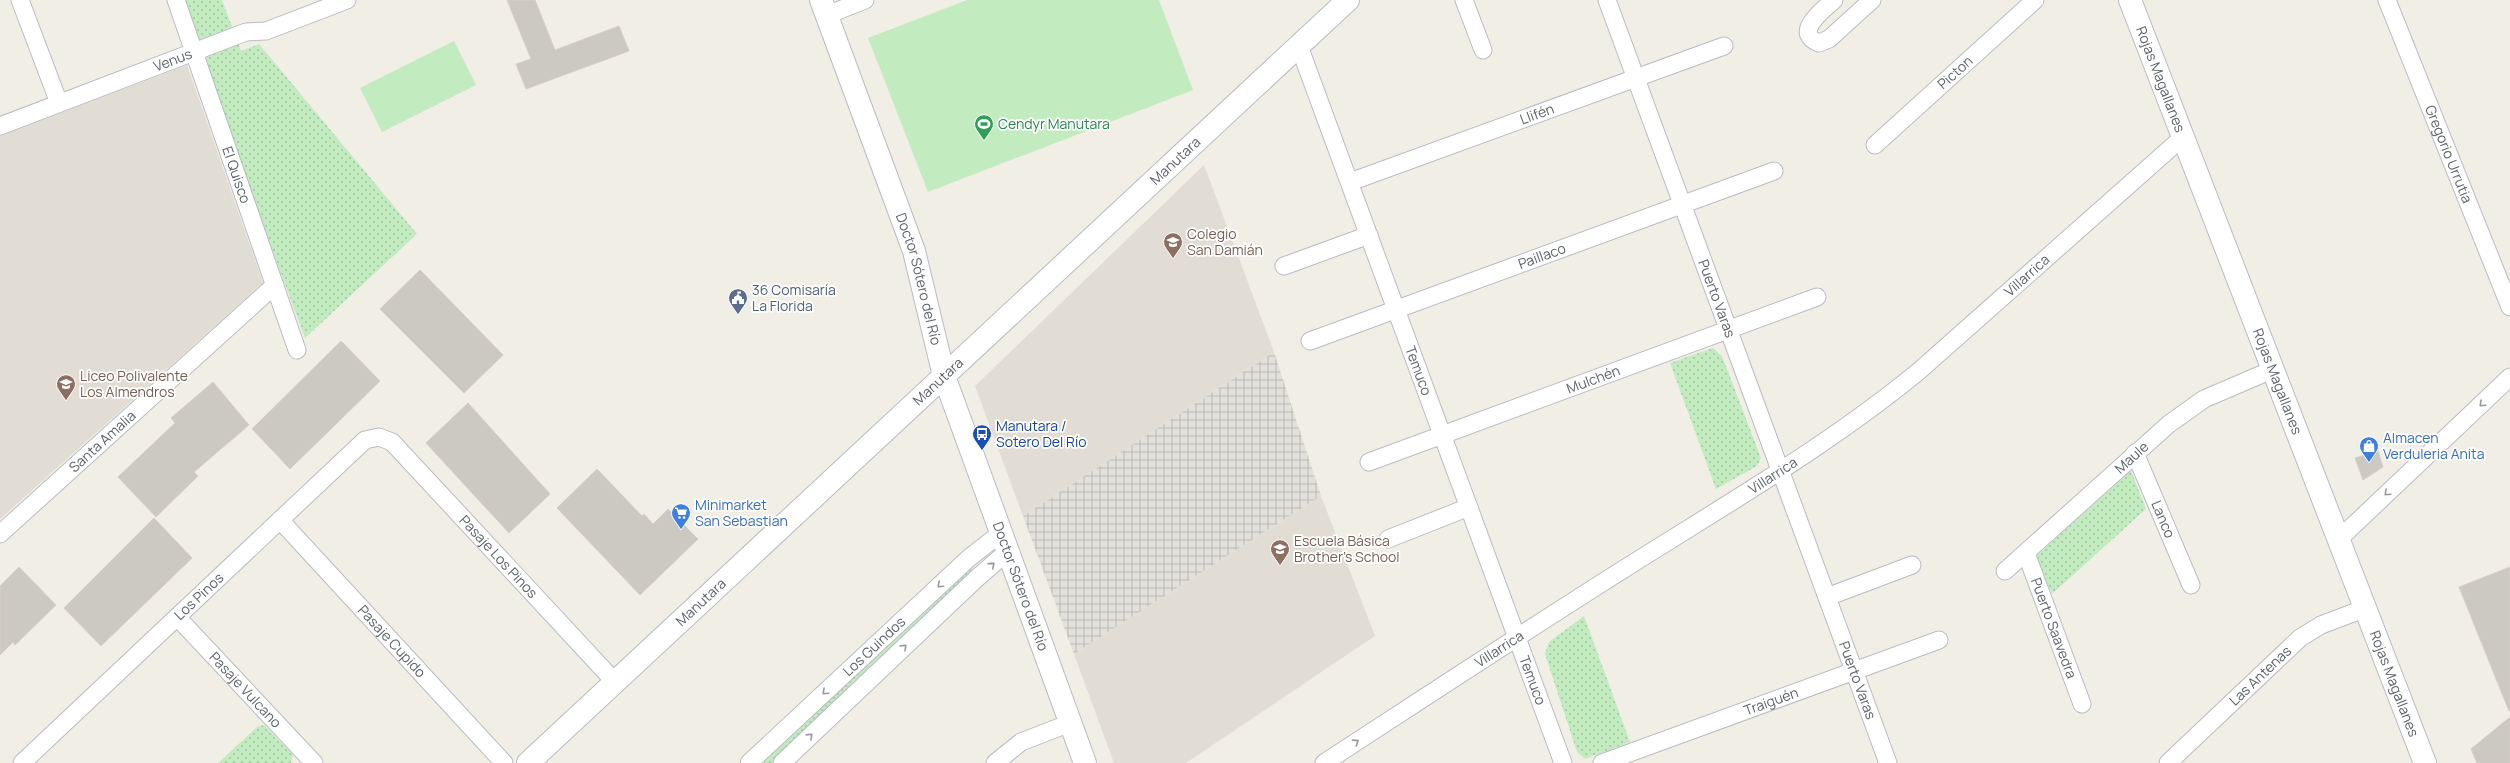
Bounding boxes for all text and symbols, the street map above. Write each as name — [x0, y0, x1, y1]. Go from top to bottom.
street label: Rojas Magallanes — [2132, 23, 2190, 135]
street label: Venus — [151, 44, 195, 75]
street label: Picton — [1933, 51, 1976, 93]
street label: Llifén — [1517, 99, 1557, 128]
street label: Gregorio Urrutia — [2421, 102, 2477, 206]
sports icon: Cendyr Manutara — [973, 113, 995, 141]
place label: Cendyr Manutara — [998, 114, 1110, 133]
street label: Manutara — [1146, 132, 1204, 189]
street label: El Quisco — [218, 144, 256, 206]
street label: Doctor Sótero del Río — [892, 210, 946, 347]
place label: Colegio San Damián — [1187, 224, 1263, 259]
school or university icon: Colegio San Damián — [1162, 231, 1184, 259]
street label: Paillaco — [1515, 238, 1568, 273]
street label: Villarrica — [2000, 250, 2053, 300]
street label: Puerto Varas — [1694, 256, 1740, 340]
place label: 36 Comisaría La Florida — [752, 280, 836, 315]
public building icon: 36 Comisaría La Florida — [727, 287, 749, 315]
street label: Rojas Magallanes — [2249, 325, 2307, 437]
street label: Temuco — [1401, 343, 1437, 398]
street label: Manutara — [908, 353, 967, 409]
street label: Mulchén — [1564, 360, 1623, 397]
place label: Liceo Polivalente Los Almendros — [80, 366, 188, 401]
school or university icon: Liceo Polivalente Los Almendros — [55, 373, 77, 401]
one-way arrow — [2479, 399, 2487, 407]
street label: Santa Amalia — [65, 406, 139, 476]
place label: Manutara / Sotero Del Río — [996, 416, 1086, 451]
bus stop icon: Manutara / Sotero Del Río — [971, 423, 993, 451]
place label: Almacen Verduleria Anita — [2383, 428, 2485, 463]
shop icon: Almacen Verduleria Anita — [2358, 435, 2380, 463]
street label: Maule — [2110, 437, 2152, 477]
street label: Villarrica — [1744, 452, 1801, 498]
one-way arrow — [2384, 488, 2392, 496]
place label: Minimarket San Sebastian — [695, 495, 788, 530]
street label: Lanco — [2147, 497, 2180, 541]
supermarket icon: Minimarket San Sebastian — [670, 502, 692, 530]
street label: Pasaje Los Pinos — [456, 511, 542, 602]
street label: Doctor Sótero del Río — [989, 519, 1053, 653]
place label: Escuela Básica Brother's School — [1294, 531, 1400, 566]
school or university icon: Escuela Básica Brother's School — [1269, 538, 1291, 566]
one-way arrow — [987, 563, 994, 570]
street label: Los Pinos — [170, 568, 227, 624]
street label: Manutara — [671, 574, 730, 630]
street label: Puerto Saavedra — [2027, 575, 2082, 681]
one-way arrow — [938, 580, 945, 587]
street label: Pasaje Cupido — [354, 601, 430, 681]
street label: Los Guindos — [838, 612, 909, 680]
street label: Villarrica — [1471, 626, 1527, 671]
street label: Rojas Magallanes — [2366, 628, 2424, 739]
street label: Puerto Varas — [1835, 638, 1881, 722]
street label: Las Antenas — [2225, 641, 2295, 709]
one-way arrow — [899, 644, 907, 651]
street label: Pasaje Vulcano — [206, 648, 286, 732]
street label: Temuco — [1515, 653, 1551, 708]
street label: Traiguén — [1741, 682, 1801, 719]
one-way arrow — [822, 688, 830, 695]
one-way arrow — [805, 733, 813, 741]
one-way arrow — [1352, 739, 1359, 746]

